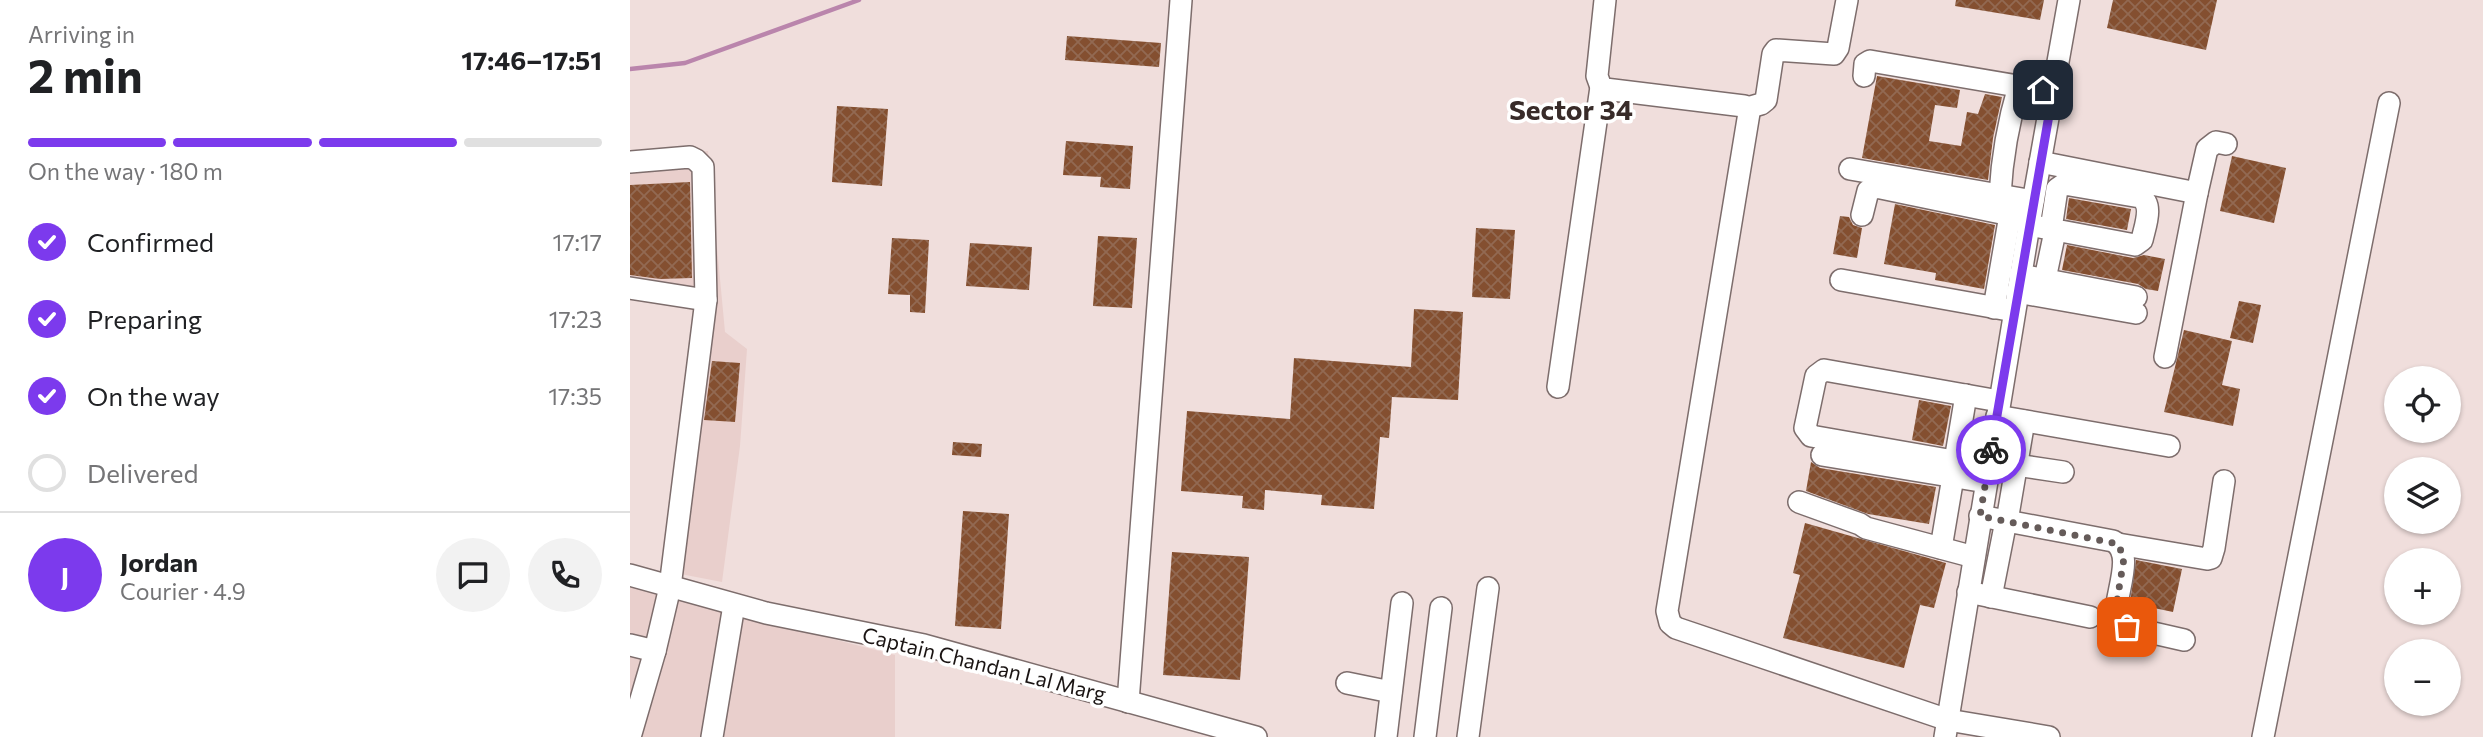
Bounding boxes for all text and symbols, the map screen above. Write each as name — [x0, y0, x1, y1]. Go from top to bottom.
text: Arriving in — [28, 20, 135, 48]
text: 17:46–17:51 — [461, 44, 602, 75]
text: 2 min — [28, 46, 143, 102]
pin — [2013, 60, 2073, 120]
icon: home — [2024, 71, 2062, 109]
district label: Sector 34 — [1509, 92, 1633, 126]
text: On the way · 180 m — [28, 157, 223, 185]
icon: check — [28, 223, 66, 261]
text: Confirmed — [87, 226, 214, 257]
text: 17:17 — [553, 228, 602, 256]
icon: check — [28, 300, 66, 338]
text: Preparing — [87, 303, 202, 334]
text: 17:23 — [549, 305, 602, 333]
map controls — [2384, 366, 2461, 716]
button: locate — [2384, 366, 2461, 443]
icon: check — [28, 377, 66, 415]
text: On the way — [87, 380, 220, 411]
text: 17:35 — [548, 382, 602, 410]
courier — [1956, 415, 2026, 485]
icon: bike — [1972, 431, 2010, 469]
text: Delivered — [87, 457, 198, 488]
button: layers — [2384, 457, 2461, 534]
button: chat — [436, 538, 510, 612]
button: phone — [528, 538, 602, 612]
text: Jordan — [120, 546, 198, 577]
button: + — [2384, 548, 2461, 625]
text: J — [61, 560, 69, 591]
text: Courier · 4.9 — [120, 577, 246, 605]
pin — [2097, 597, 2157, 657]
icon: bag — [2108, 608, 2146, 646]
street label: Captain Chandan Lal Marg — [860, 621, 1109, 706]
button: − — [2384, 639, 2461, 716]

